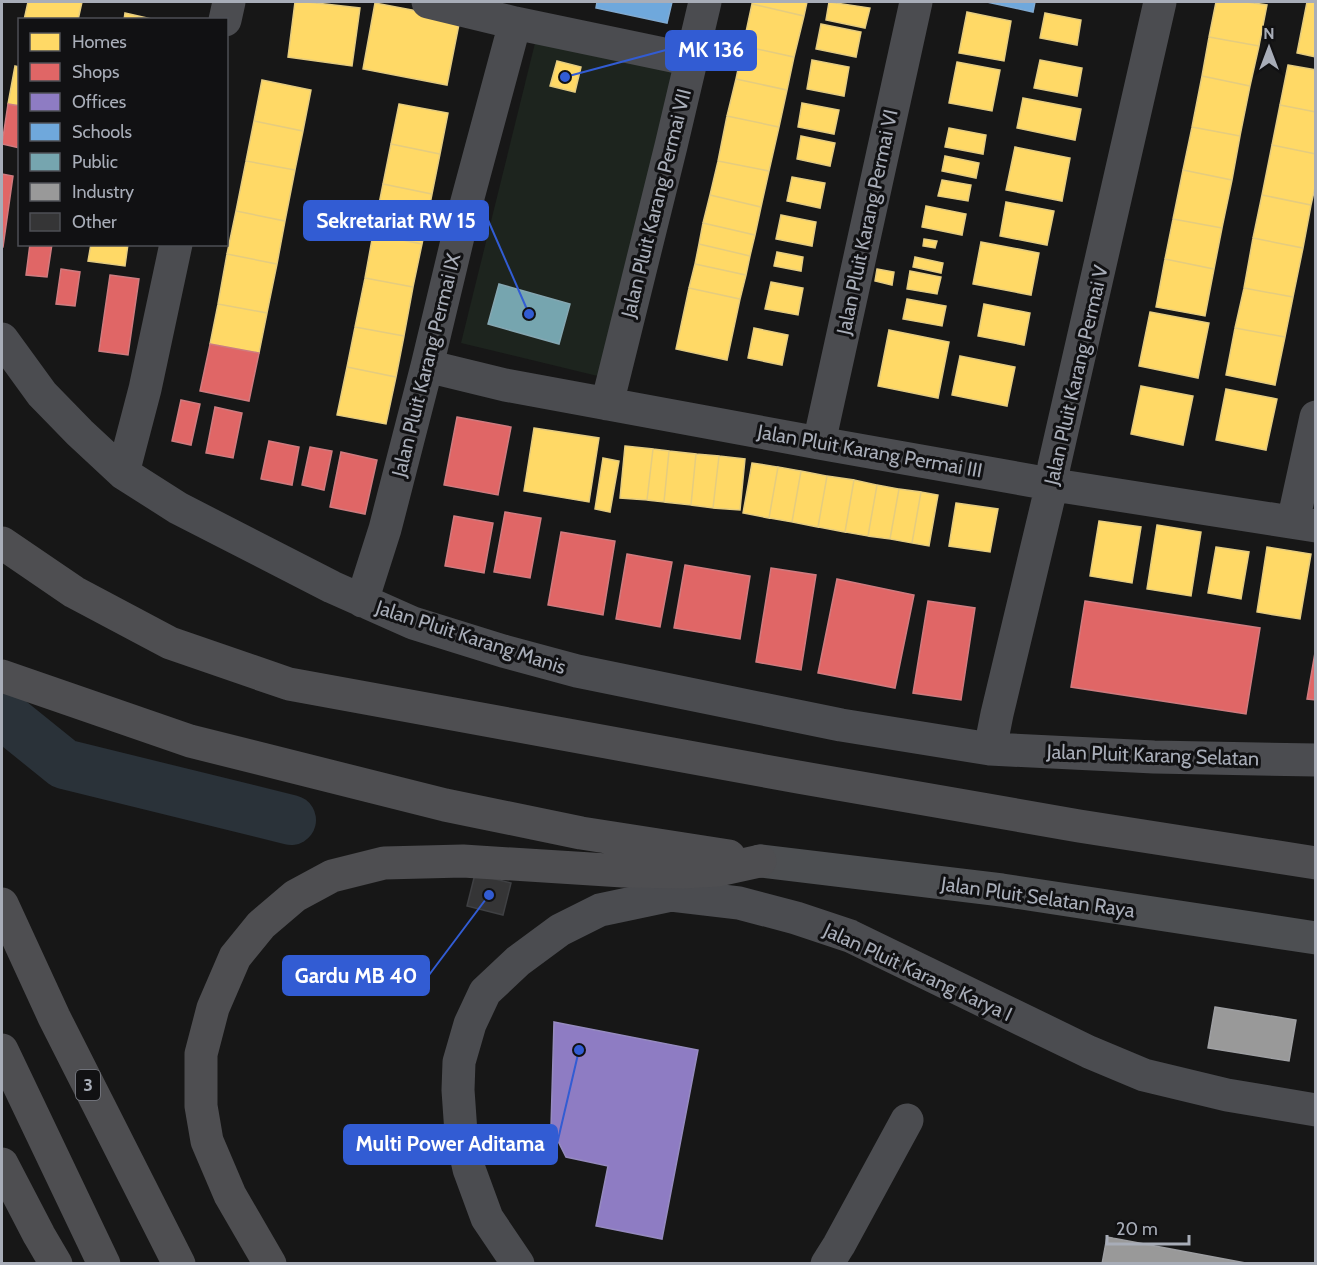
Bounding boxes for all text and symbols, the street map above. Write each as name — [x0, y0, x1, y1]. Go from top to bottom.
legend — [18, 18, 228, 246]
north arrow — [1239, 18, 1299, 78]
text: N — [1263, 24, 1275, 43]
text: Homes — [72, 31, 127, 53]
callout: MK 136 — [666, 31, 756, 70]
text: MK 136 — [678, 37, 744, 62]
text: Shops — [72, 61, 120, 83]
street label: Jalan Pluit Karang Permai VII — [616, 86, 696, 321]
text: Offices — [72, 91, 126, 113]
street label: Jalan Pluit Karang Permai VI — [831, 107, 903, 338]
text: Schools — [72, 121, 132, 143]
text: Public — [72, 151, 118, 173]
text: Industry — [72, 181, 134, 203]
callout: Sekretariat RW 15 — [304, 201, 488, 240]
text: Sekretariat RW 15 — [316, 208, 476, 233]
text: Other — [72, 211, 117, 233]
street label: Jalan Pluit Karang Permai IX — [386, 251, 465, 480]
street label: Jalan Pluit Karang Permai V — [1039, 262, 1113, 488]
street label: Jalan Pluit Karang Permai III — [755, 419, 984, 483]
street label: Jalan Pluit Karang Manis — [372, 595, 569, 679]
street label: Jalan Pluit Karang Selatan — [1045, 739, 1260, 771]
street label: Jalan Pluit Selatan Raya — [939, 871, 1137, 923]
street label: Jalan Pluit Karang Karya I — [819, 917, 1016, 1026]
callout: Gardu MB 40 — [283, 956, 429, 995]
text: Gardu MB 40 — [295, 963, 417, 988]
road number: 3 — [76, 1070, 100, 1100]
callout: Multi Power Aditama — [344, 1125, 557, 1164]
text: Multi Power Aditama — [355, 1131, 545, 1156]
scale bar — [1107, 1208, 1190, 1246]
text: 20 m — [1116, 1218, 1158, 1240]

